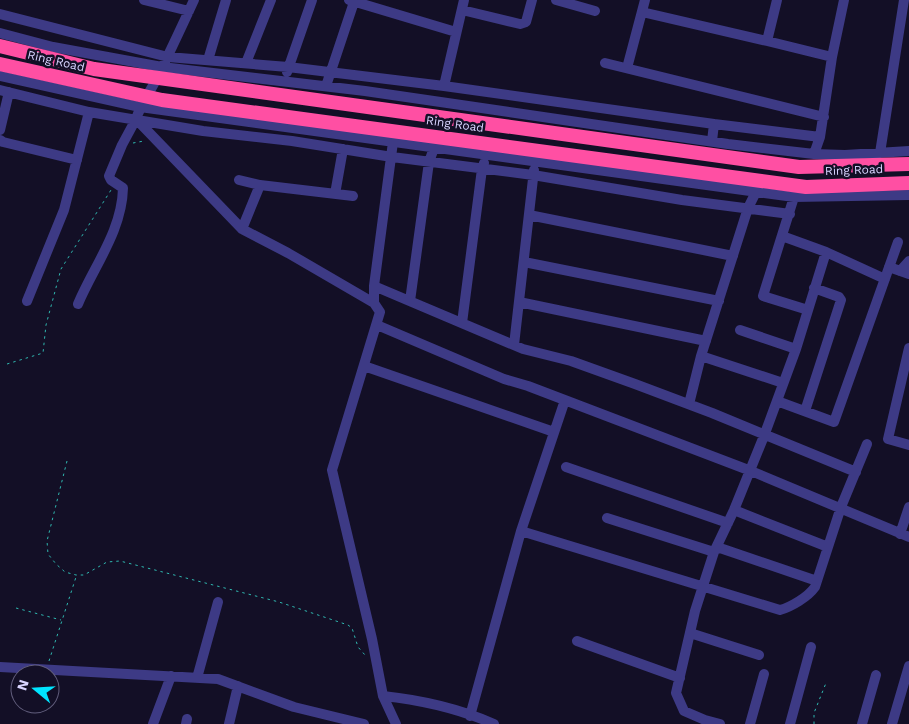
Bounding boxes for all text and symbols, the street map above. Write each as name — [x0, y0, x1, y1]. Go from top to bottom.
street label: Ring Road — [26, 48, 86, 74]
street label: Ring Road — [425, 113, 485, 135]
street label: Ring Road — [825, 162, 883, 178]
north arrow — [10, 664, 60, 714]
text: N — [13, 678, 32, 692]

